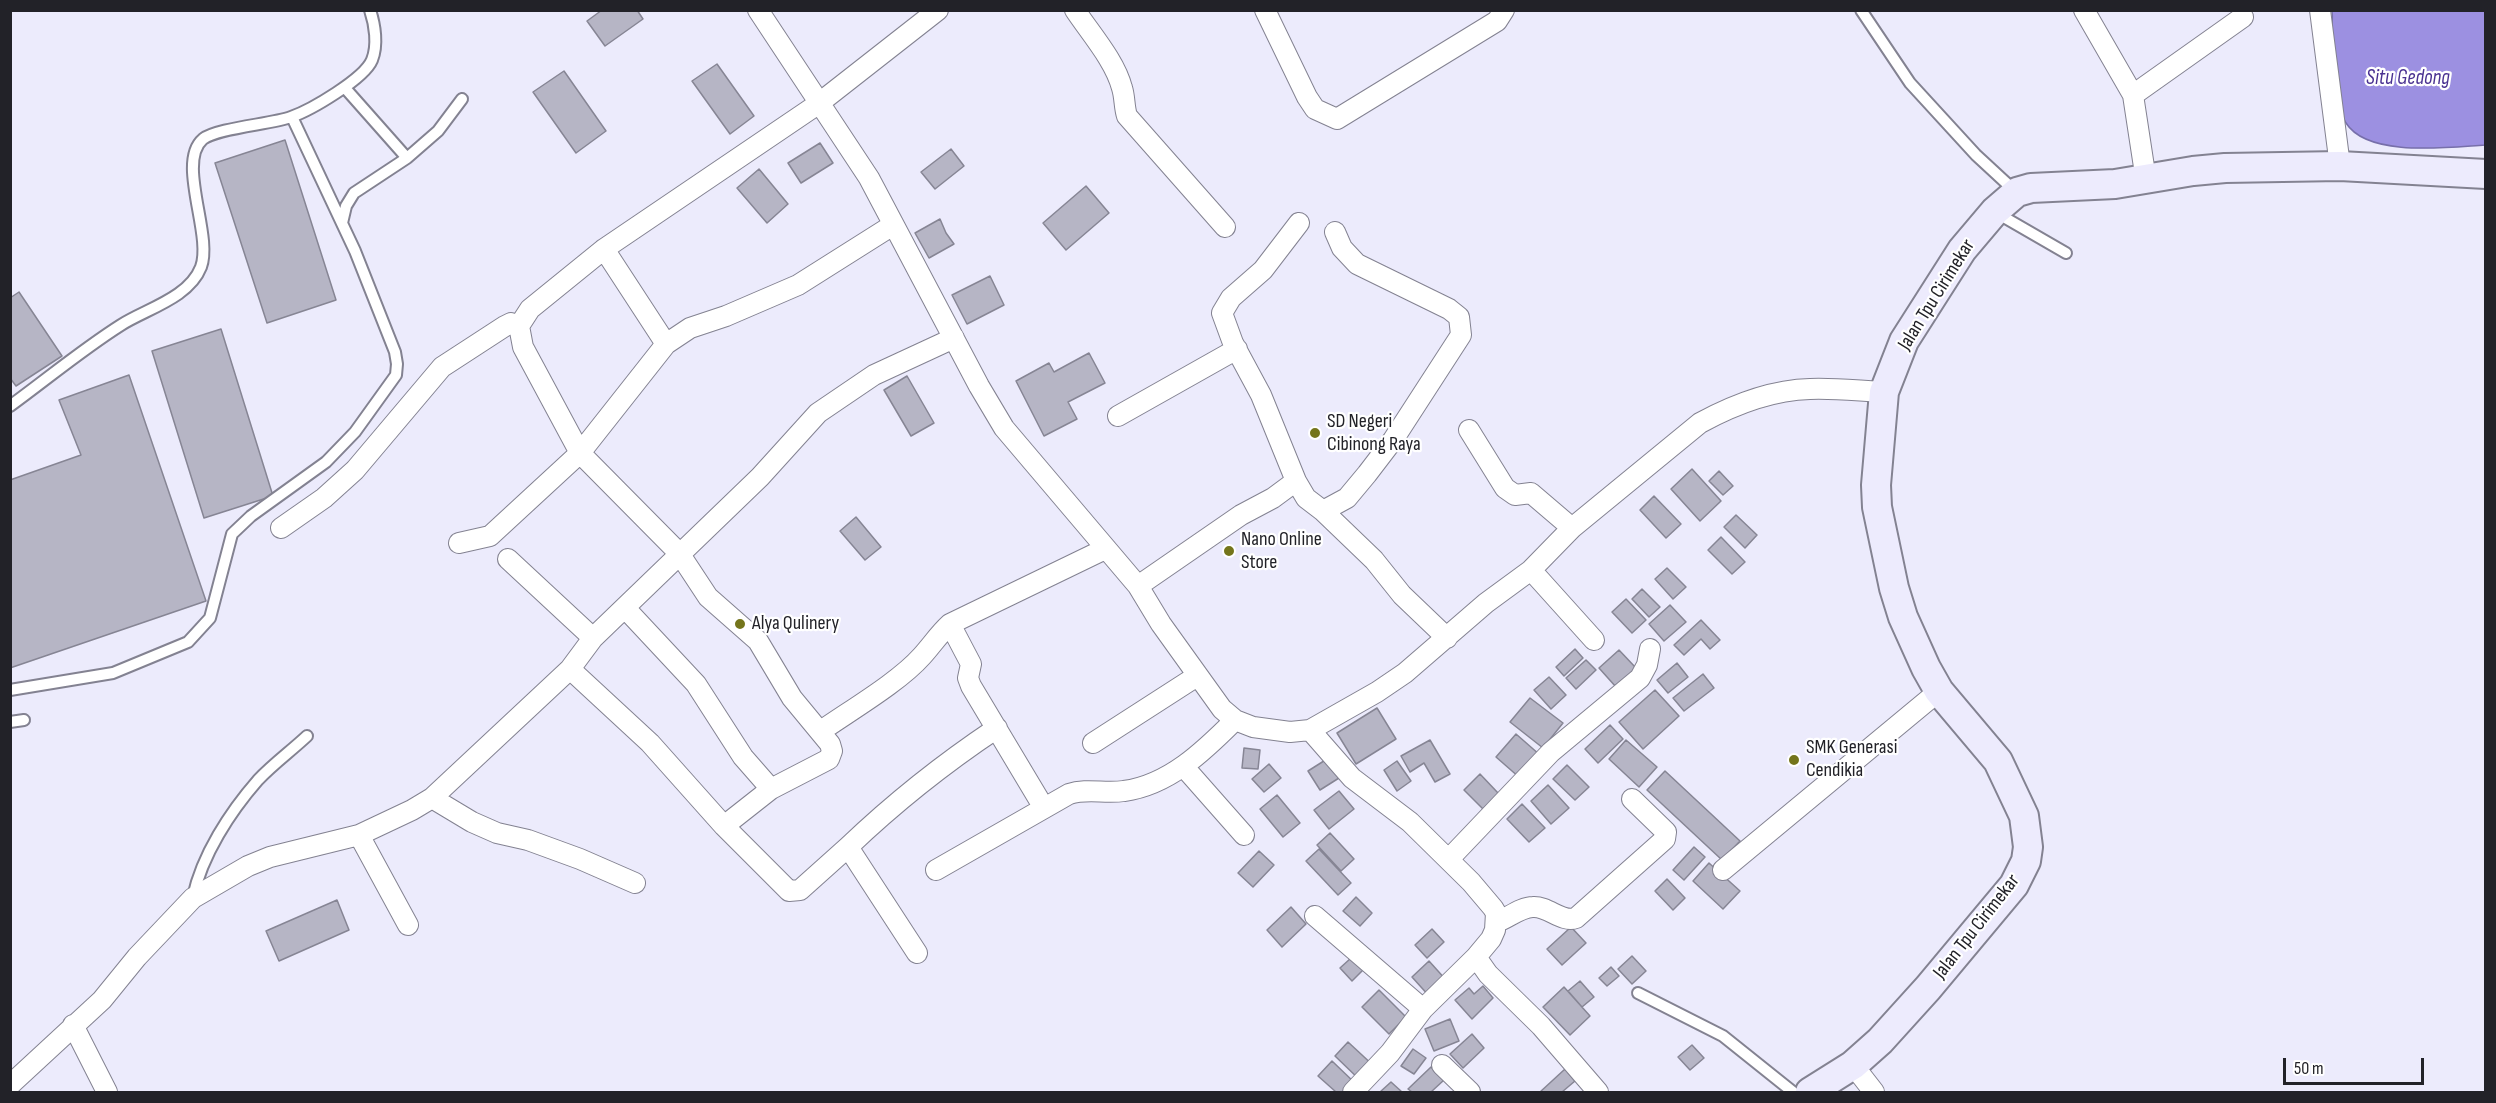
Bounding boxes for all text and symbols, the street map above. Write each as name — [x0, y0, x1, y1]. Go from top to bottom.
water label: Situ Gedong — [2366, 66, 2450, 92]
street label: Jalan Tpu Cirimekar — [1893, 235, 1981, 355]
place label: SD Negeri Cibinong Raya — [1327, 410, 1421, 457]
marker: SD Negeri Cibinong Raya — [1308, 426, 1322, 440]
place label: Nano Online Store — [1241, 528, 1322, 575]
marker: Nano Online Store — [1222, 544, 1236, 558]
place label: Alya Qulinery — [752, 612, 839, 636]
marker: Alya Qulinery — [733, 617, 747, 631]
place label: SMK Generasi Cendikia — [1806, 736, 1897, 783]
marker: SMK Generasi Cendikia — [1787, 753, 1801, 767]
street label: Jalan Tpu Cirimekar — [1929, 870, 2025, 984]
scale bar — [2286, 1046, 2427, 1084]
text: 50 m — [2294, 1058, 2324, 1079]

